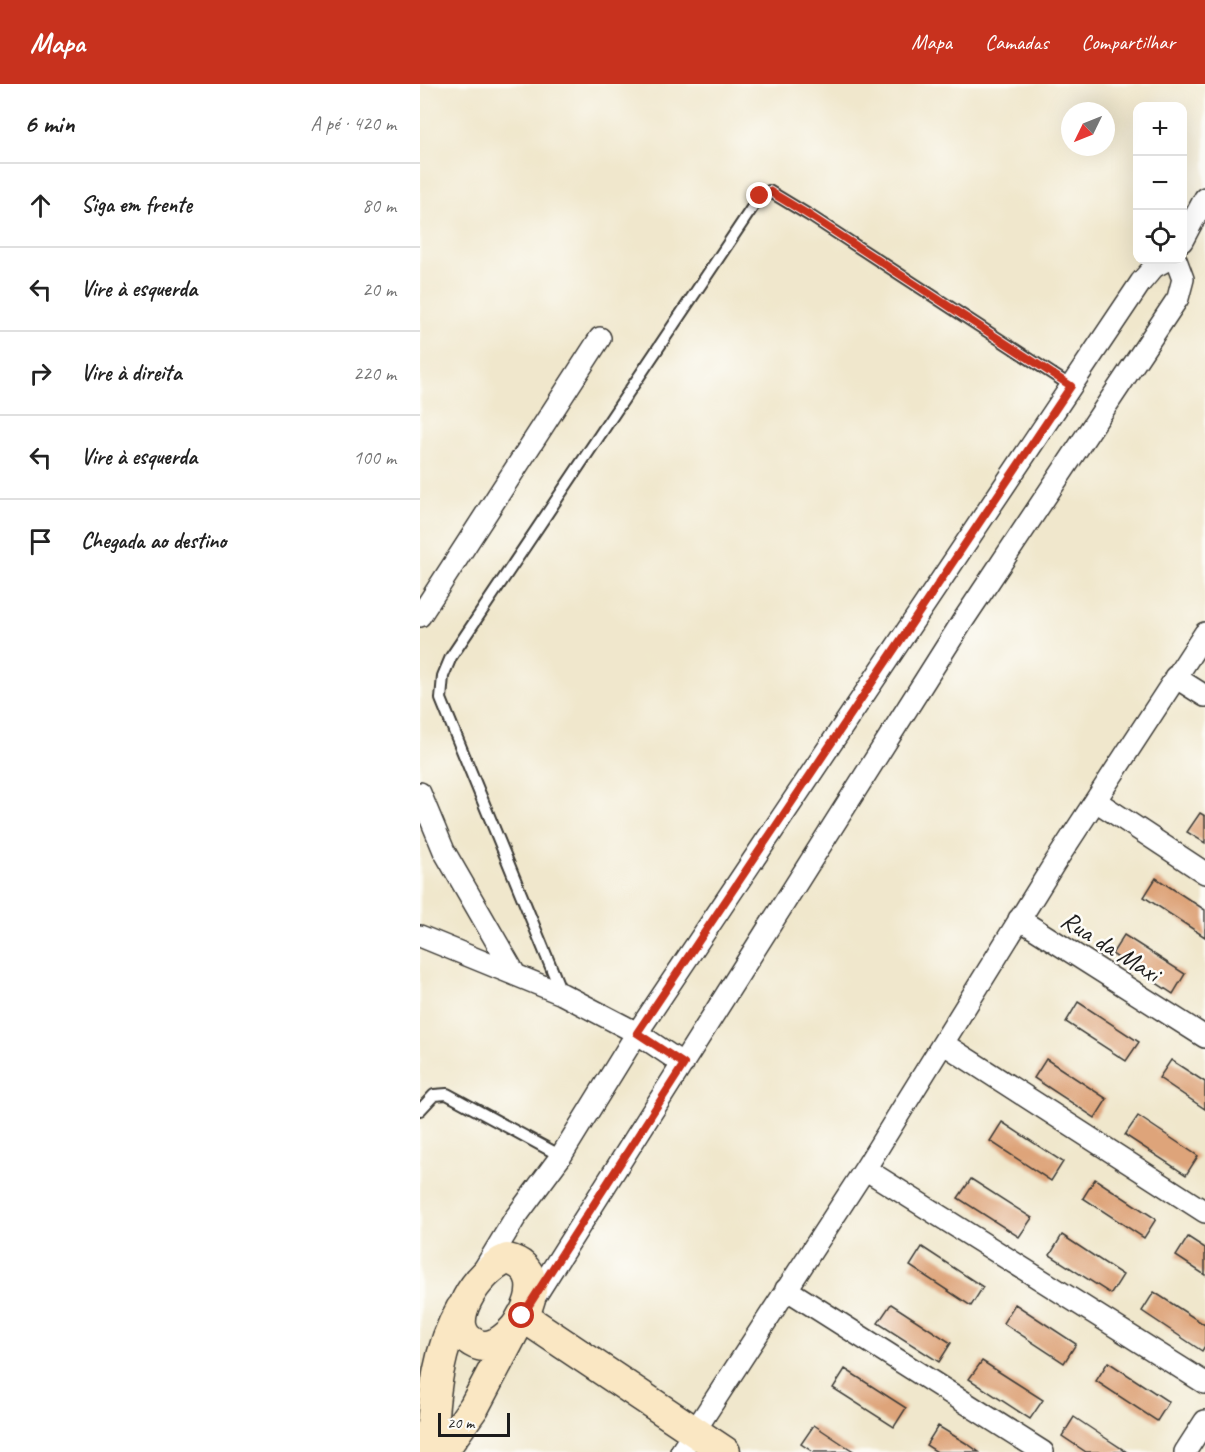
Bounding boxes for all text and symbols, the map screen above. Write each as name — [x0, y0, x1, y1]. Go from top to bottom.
text: Mapa — [30, 25, 85, 60]
text: Mapa — [911, 29, 952, 55]
text: Camadas — [985, 29, 1048, 55]
text: Compartilhar — [1081, 29, 1175, 55]
north arrow — [1061, 102, 1115, 156]
map controls — [1133, 102, 1187, 264]
button: + — [1133, 102, 1187, 156]
text: 6 min — [24, 107, 74, 140]
text: A pé · 420 m — [311, 111, 396, 136]
button: − — [1133, 156, 1187, 210]
route end — [746, 182, 772, 208]
icon: ahead — [24, 189, 57, 222]
text: Siga em frente — [81, 191, 192, 219]
text: 80 m — [362, 193, 396, 218]
button: locate — [1133, 210, 1187, 264]
icon: left — [24, 273, 57, 306]
text: Vire à esquerda — [81, 275, 197, 303]
text: 20 m — [362, 277, 396, 302]
icon: right — [24, 357, 57, 390]
text: Vire à direita — [81, 359, 181, 387]
text: 220 m — [353, 361, 396, 386]
icon: left — [24, 441, 57, 474]
text: Vire à esquerda — [81, 443, 197, 471]
text: 100 m — [353, 445, 396, 470]
icon: arrive — [24, 525, 57, 558]
text: Chegada ao destino — [81, 527, 226, 555]
street label: Rua da Maxi — [1055, 903, 1169, 991]
route start — [508, 1302, 534, 1328]
scale bar — [438, 1410, 510, 1438]
text: 20 m — [447, 1413, 474, 1433]

